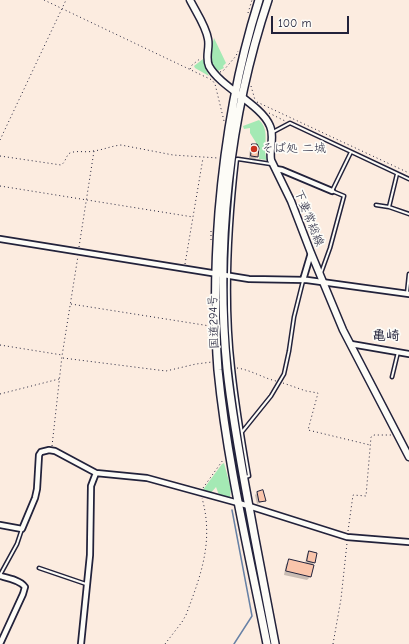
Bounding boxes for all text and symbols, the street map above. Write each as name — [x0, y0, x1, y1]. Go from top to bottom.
scale bar — [273, 8, 351, 34]
text: 100 m — [278, 16, 311, 30]
place label: そば処 二城 — [262, 142, 326, 156]
marker: そば処 二城 — [249, 144, 259, 154]
street label: 下妻常総線 — [291, 187, 327, 249]
street label: 国道294号 — [206, 295, 222, 349]
district label: 亀崎 — [372, 328, 400, 344]

